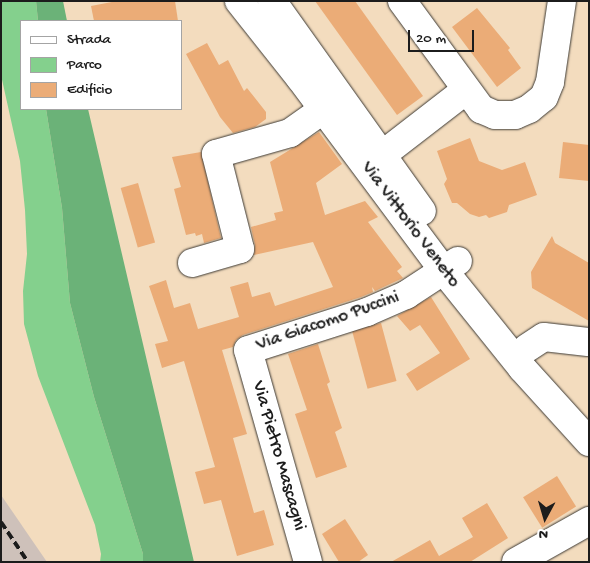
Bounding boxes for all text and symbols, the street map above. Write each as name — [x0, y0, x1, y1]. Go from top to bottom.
legend — [20, 20, 182, 110]
scale bar — [410, 20, 476, 52]
text: 20 m — [416, 30, 446, 48]
text: Strada — [67, 31, 111, 49]
text: Parco — [67, 56, 102, 74]
text: Edificio — [67, 81, 112, 99]
street label: Via Vittorio Veneto — [355, 158, 465, 292]
street label: Via Giacomo Puccini — [253, 287, 403, 357]
street label: Via Pietro Mascagni — [246, 379, 310, 533]
north arrow — [520, 493, 570, 543]
text: N — [538, 524, 549, 542]

